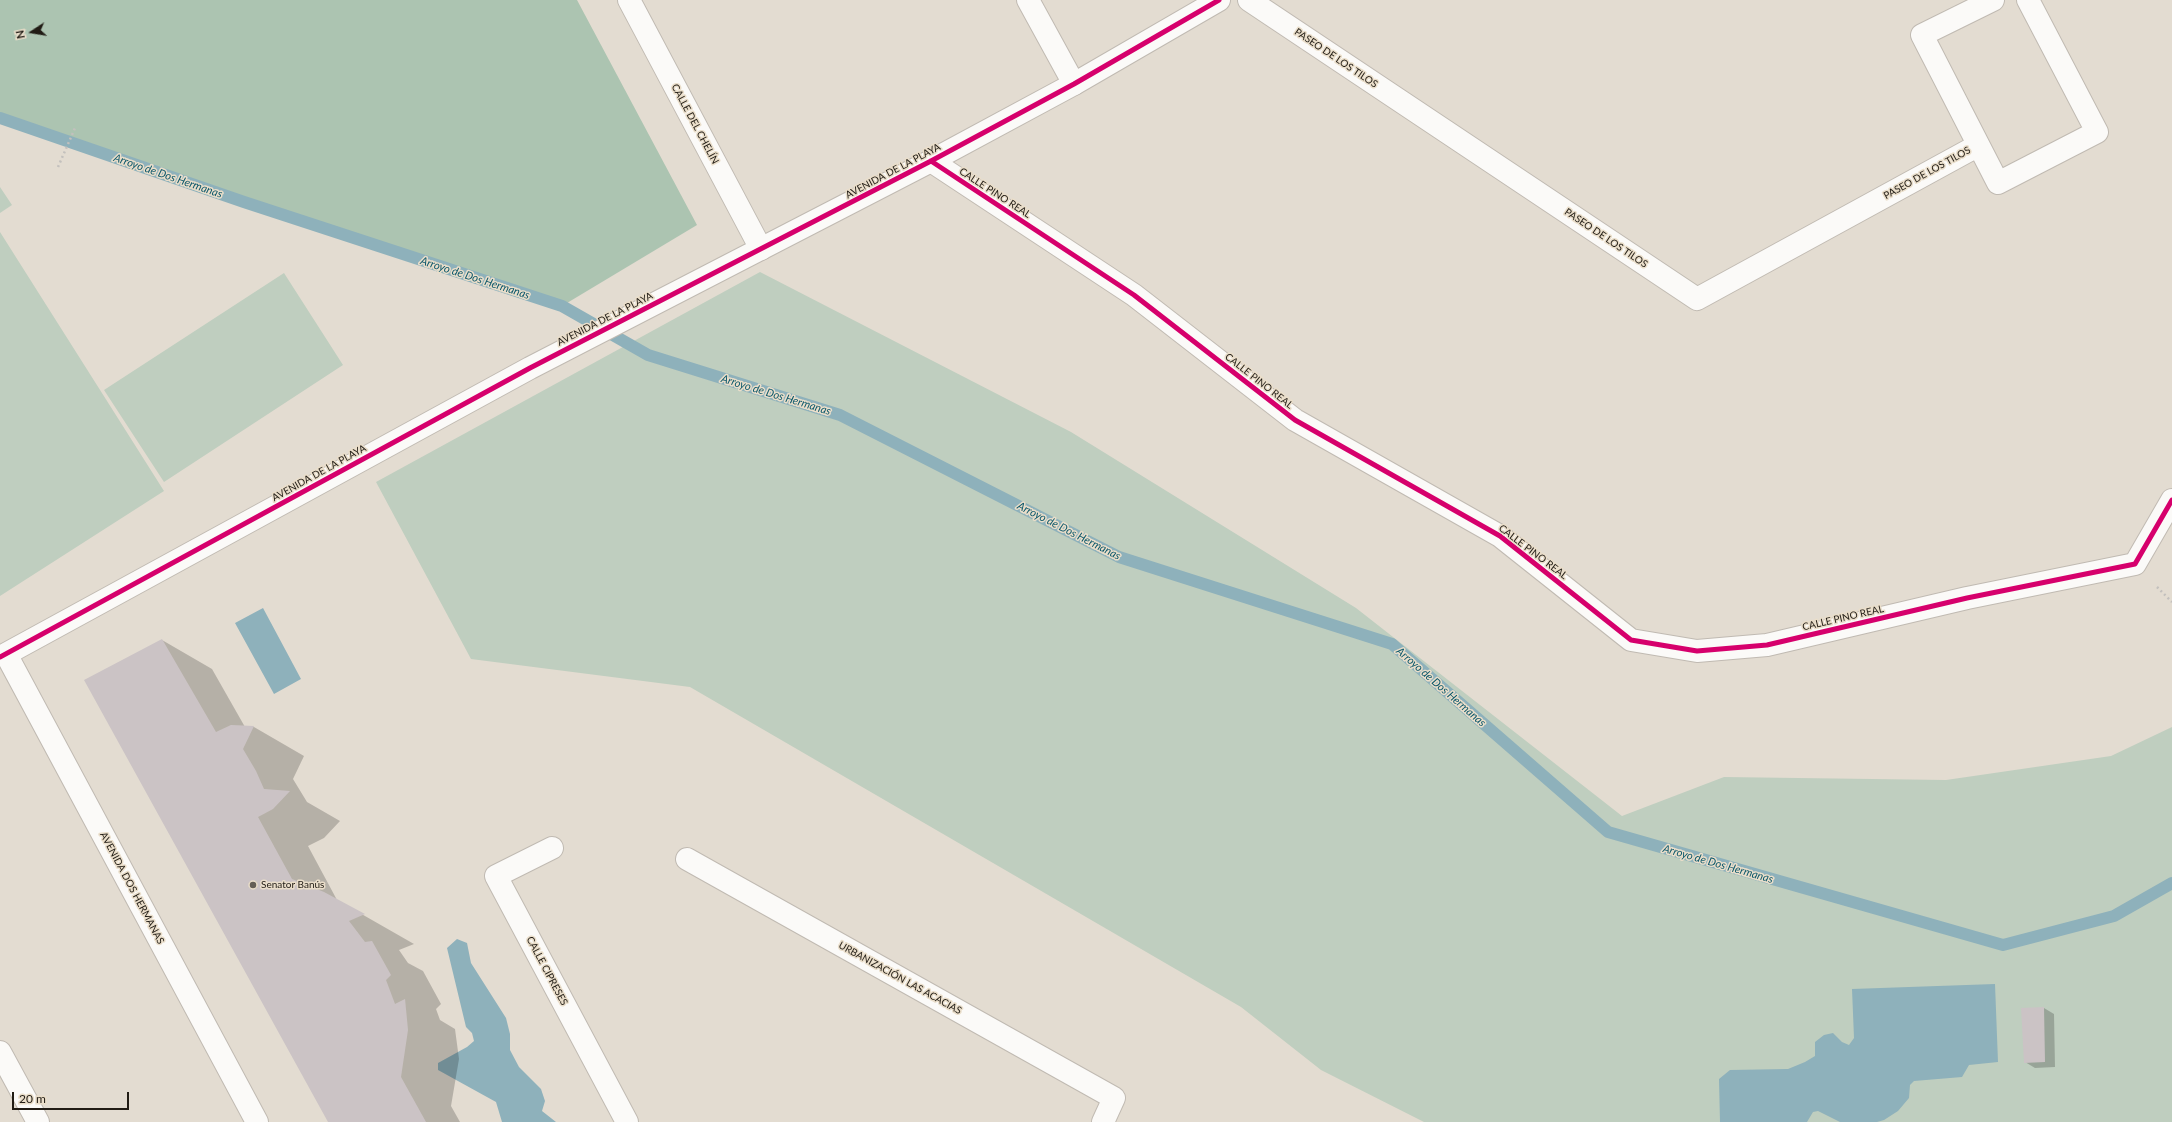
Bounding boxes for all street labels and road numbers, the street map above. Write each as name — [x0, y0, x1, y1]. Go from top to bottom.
street label: PASEO DE LOS TILOS — [1292, 26, 1380, 90]
street label: CALLE DEL CHELÍN — [669, 82, 721, 166]
street label: AVENIDA DE LA PLAYA — [843, 141, 943, 201]
street label: PASEO DE LOS TILOS — [1881, 144, 1973, 202]
street label: CALLE PINO REAL — [957, 165, 1033, 221]
street label: PASEO DE LOS TILOS — [1562, 206, 1650, 270]
street label: AVENIDA DE LA PLAYA — [555, 290, 655, 348]
street label: CALLE PINO REAL — [1223, 351, 1295, 411]
street label: AVENIDA DE LA PLAYA — [270, 442, 368, 504]
street label: CALLE PINO REAL — [1496, 522, 1570, 582]
street label: CALLE PINO REAL — [1801, 603, 1885, 633]
street label: AVENIDA DOS HERMANAS — [97, 830, 167, 946]
street label: CALLE CIPRESES — [524, 935, 570, 1007]
street label: URBANIZACIÓN LAS ACACIAS — [836, 939, 964, 1017]

